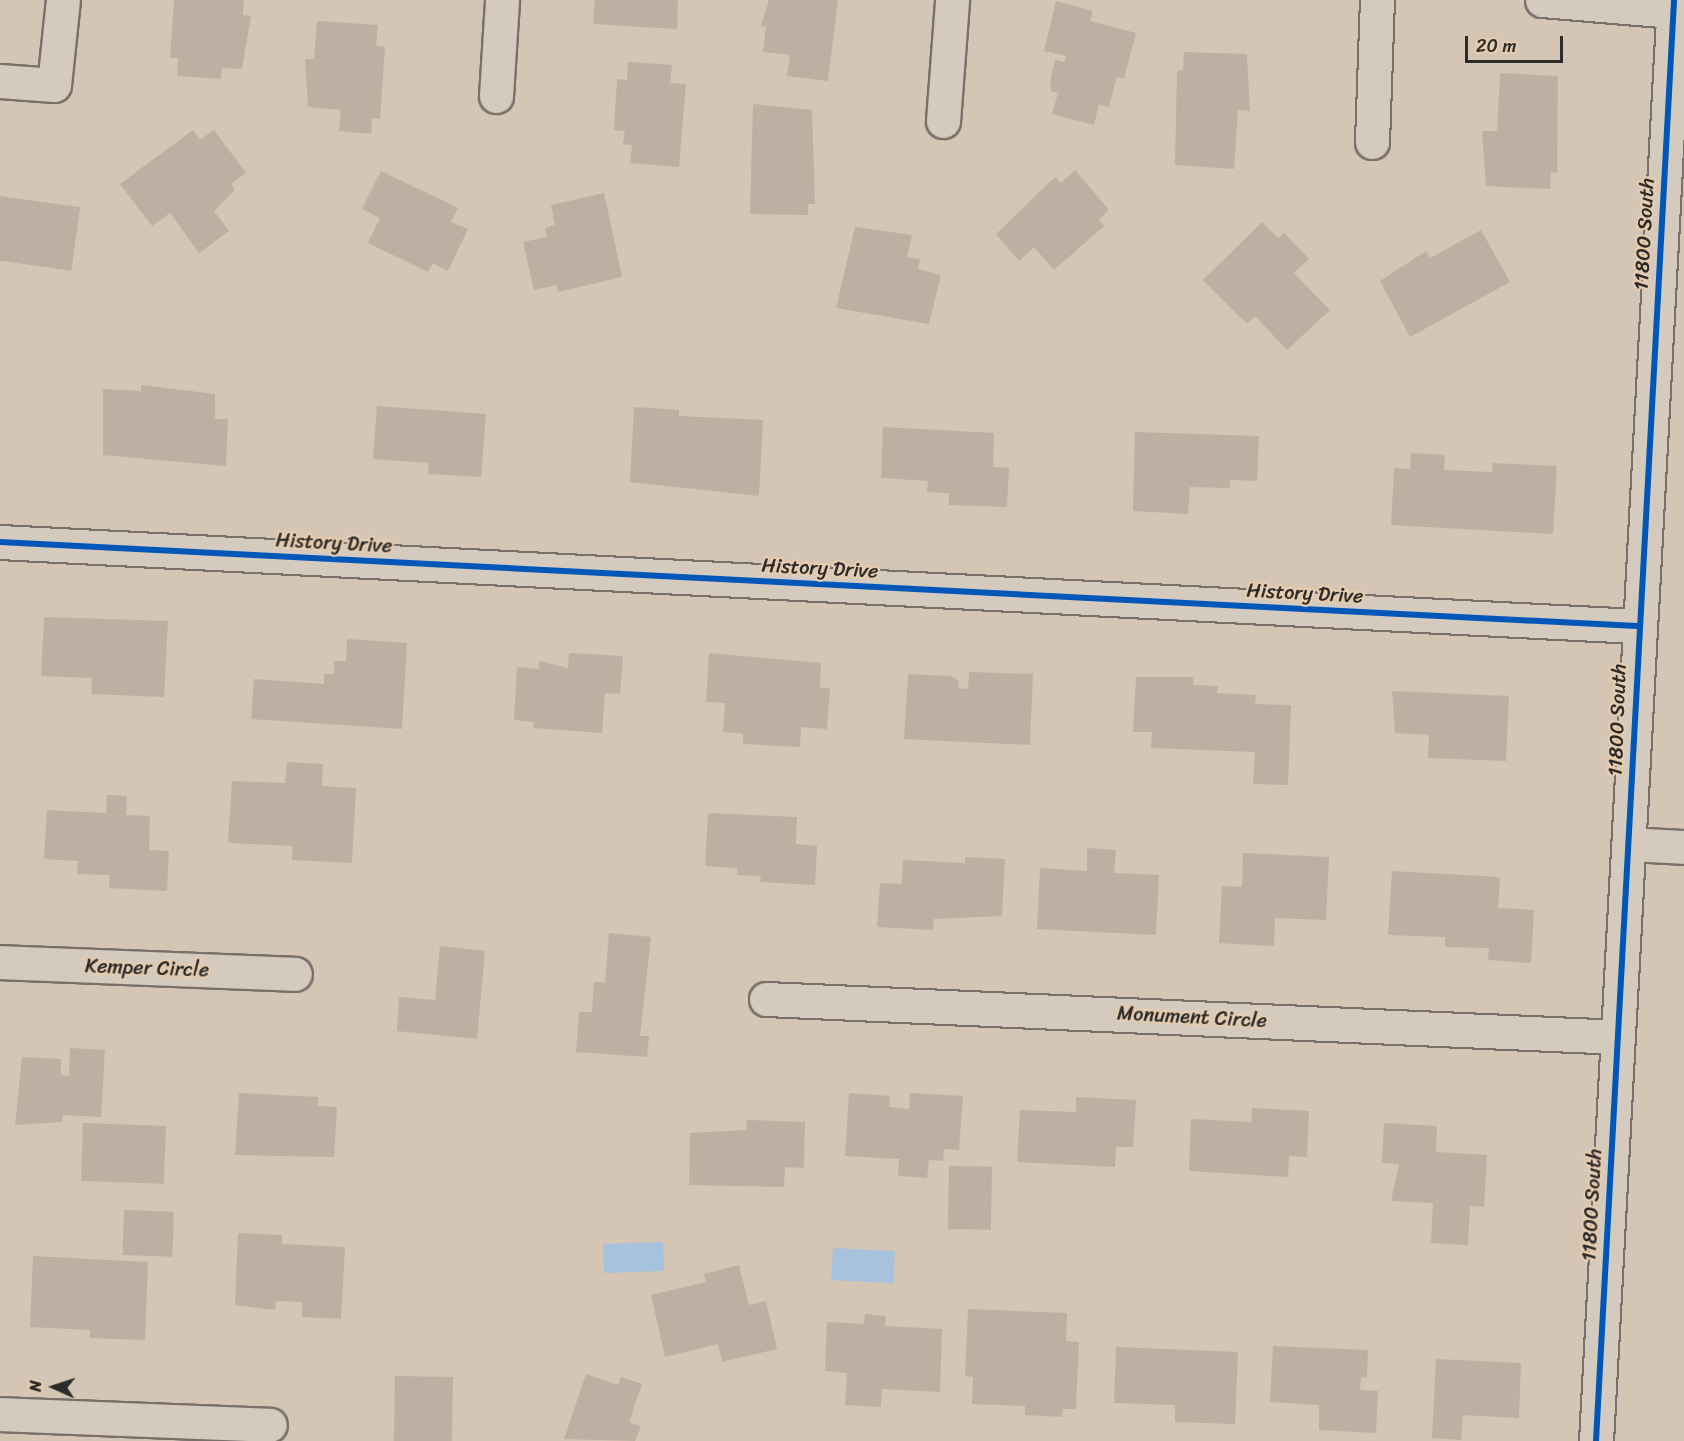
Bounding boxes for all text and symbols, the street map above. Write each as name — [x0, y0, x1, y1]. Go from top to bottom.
scale bar — [1468, 24, 1566, 62]
text: 20 m — [1476, 30, 1516, 62]
street label: 11800 South — [1629, 177, 1659, 291]
street label: History Drive — [275, 528, 393, 558]
street label: History Drive — [761, 553, 879, 583]
street label: History Drive — [1246, 578, 1364, 608]
street label: 11800 South — [1603, 663, 1631, 777]
street label: Kemper Circle — [85, 954, 209, 982]
street label: Monument Circle — [1117, 1001, 1267, 1033]
street label: 11800 South — [1577, 1148, 1607, 1262]
north arrow — [24, 1357, 84, 1417]
text: N — [21, 1380, 50, 1392]

